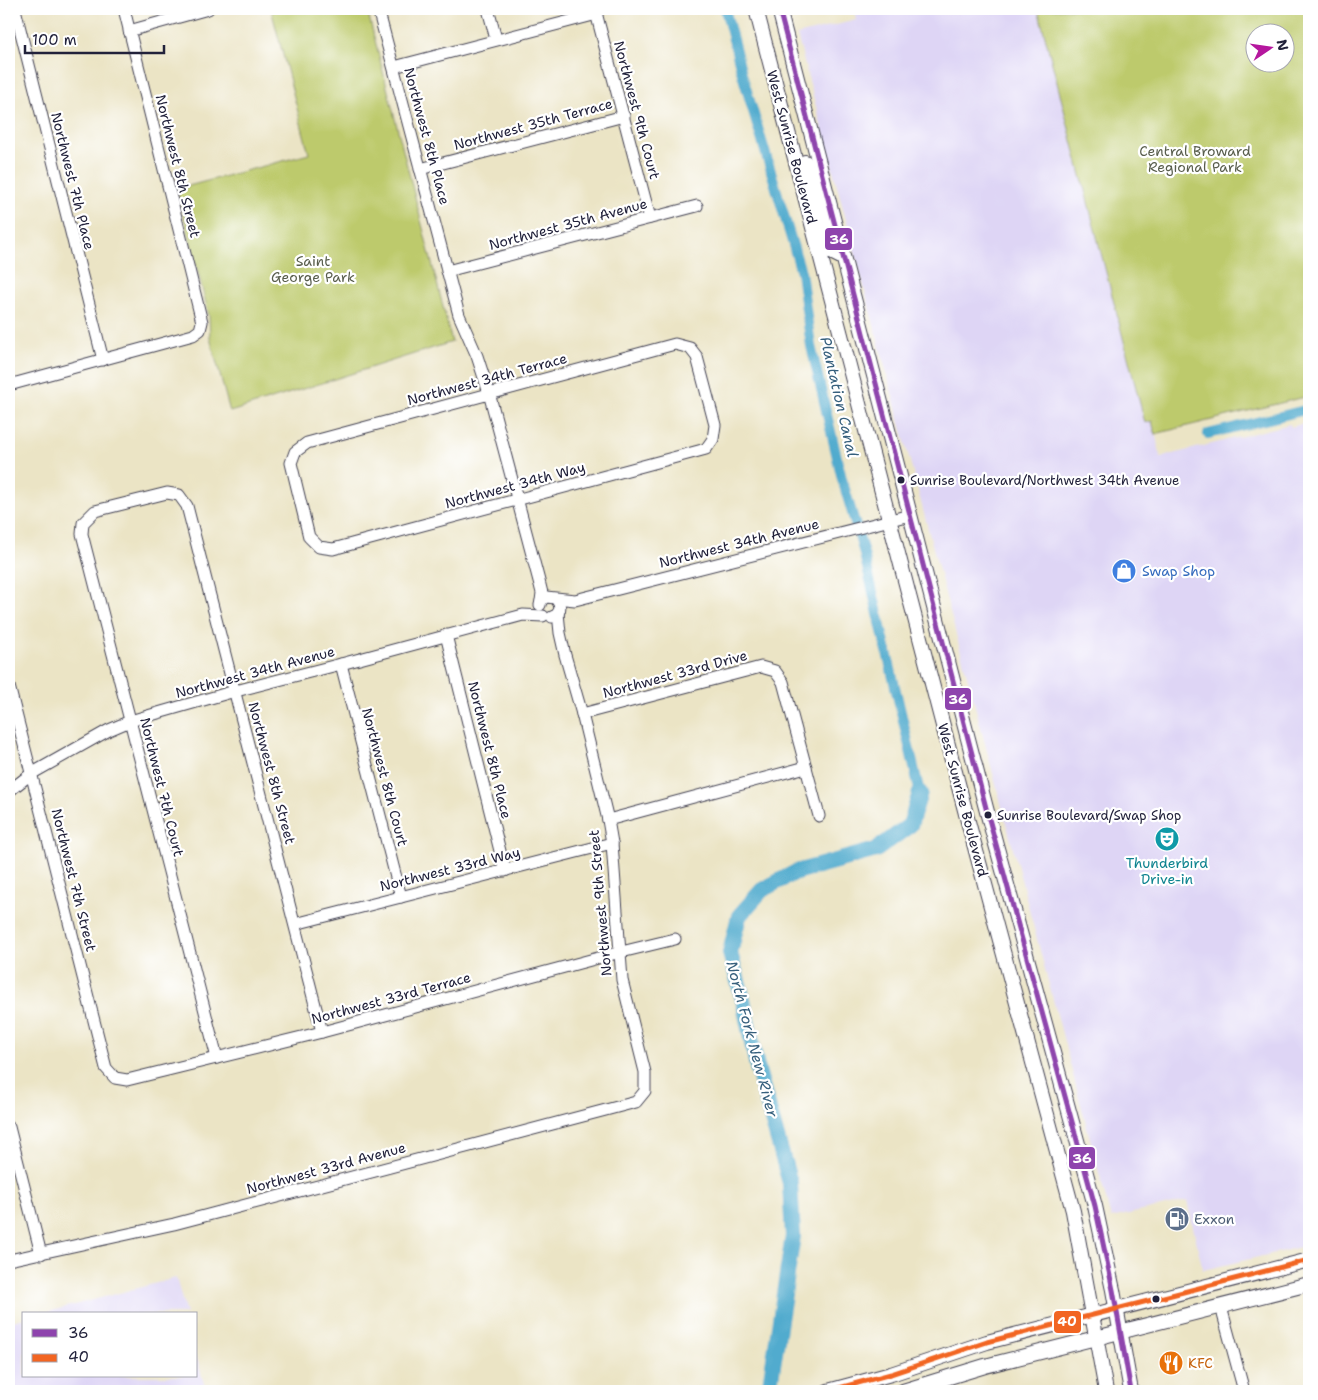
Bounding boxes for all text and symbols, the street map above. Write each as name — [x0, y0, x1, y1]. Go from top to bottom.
scale bar — [25, 22, 164, 54]
north arrow — [1246, 22, 1296, 72]
text: 100 m — [32, 30, 77, 50]
text: N — [1273, 38, 1293, 53]
street label: Northwest 9th Court — [610, 39, 664, 181]
street label: Northwest 8th Place — [400, 65, 454, 207]
street label: West Sunrise Boulevard — [763, 68, 821, 226]
street label: Northwest 8th Street — [152, 93, 204, 239]
street label: Northwest 35th Terrace — [452, 94, 615, 154]
street label: Northwest 7th Place — [47, 110, 99, 252]
park label: Central Broward Regional Park — [1139, 142, 1251, 176]
street label: Northwest 35th Avenue — [487, 194, 649, 254]
line badge: 36 — [824, 227, 853, 251]
text: 36 — [829, 230, 849, 248]
park label: Saint George Park — [271, 252, 355, 286]
water label: Plantation Canal — [815, 335, 863, 459]
street label: Northwest 34th Terrace — [405, 349, 569, 409]
street label: Northwest 34th Way — [443, 458, 587, 512]
place label: Sunrise Boulevard/Northwest 34th Avenue — [910, 472, 1179, 489]
marker: Sunrise Boulevard/Northwest 34th Avenue — [896, 475, 906, 485]
street label: Northwest 34th Avenue — [657, 514, 821, 572]
shop icon: Swap Shop — [1111, 558, 1137, 584]
place label: Swap Shop — [1142, 562, 1215, 580]
street label: Northwest 34th Avenue — [173, 642, 337, 702]
street label: Northwest 33rd Drive — [601, 646, 749, 702]
street label: Northwest 8th Place — [464, 679, 516, 821]
line badge: 36 — [944, 687, 972, 711]
text: 36 — [948, 690, 968, 708]
street label: Northwest 8th Street — [244, 700, 300, 846]
street label: Northwest 8th Court — [358, 706, 412, 848]
street label: Northwest 7th Court — [136, 716, 188, 858]
street label: West Sunrise Boulevard — [934, 721, 992, 879]
street label: Northwest 7th Street — [48, 807, 100, 953]
place label: Sunrise Boulevard/Swap Shop — [997, 807, 1181, 824]
marker: Sunrise Boulevard/Swap Shop — [983, 810, 993, 820]
theatre icon: Thunderbird Drive-in — [1154, 826, 1180, 852]
street label: Northwest 9th Street — [585, 829, 615, 977]
street label: Northwest 33rd Way — [378, 843, 522, 895]
place label: Thunderbird Drive-in — [1126, 854, 1208, 888]
water label: North Fork New River — [721, 959, 783, 1120]
street label: Northwest 33rd Terrace — [309, 968, 473, 1028]
street label: Northwest 33rd Avenue — [244, 1138, 408, 1198]
line badge: 36 — [1068, 1146, 1096, 1170]
text: 36 — [1072, 1149, 1092, 1167]
fuel station icon: Exxon — [1164, 1206, 1190, 1232]
place label: Exxon — [1194, 1210, 1235, 1228]
unlabelled marker — [1151, 1294, 1161, 1304]
line badge: 40 — [1053, 1310, 1082, 1334]
legend — [22, 1312, 198, 1378]
text: 40 — [1057, 1312, 1077, 1330]
text: 36 — [68, 1323, 89, 1343]
text: 40 — [68, 1347, 89, 1367]
restaurant icon: KFC — [1158, 1350, 1184, 1376]
place label: KFC — [1188, 1354, 1213, 1372]

